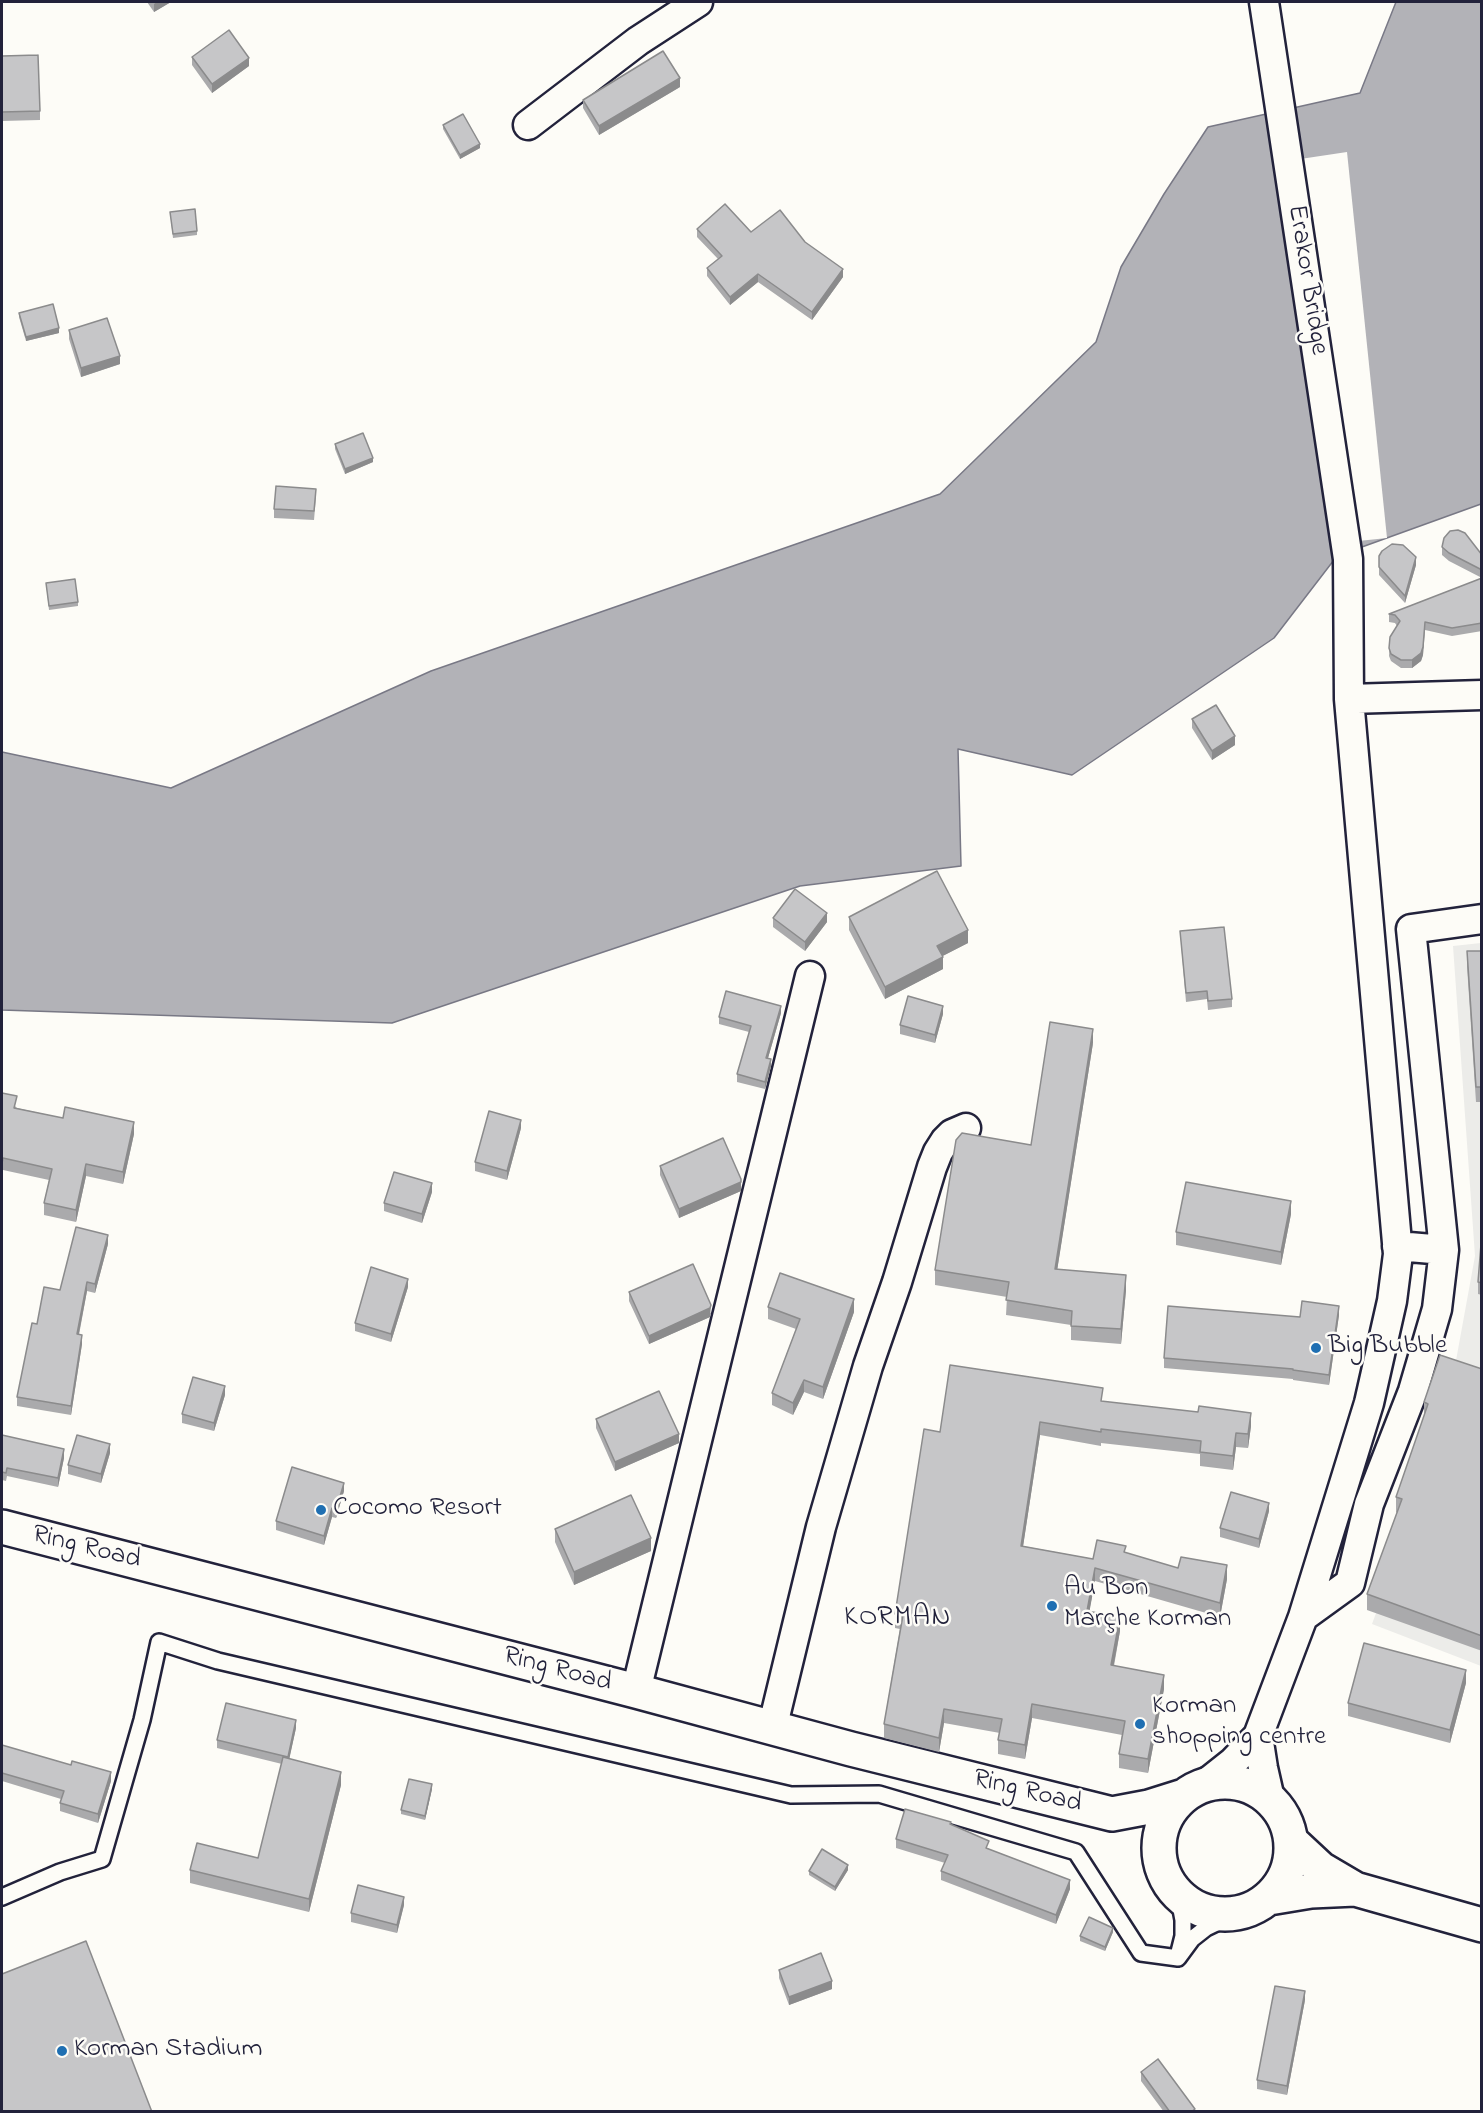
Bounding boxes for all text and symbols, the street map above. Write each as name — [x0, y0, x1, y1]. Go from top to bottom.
street label: Erakor Bridge — [1278, 203, 1334, 357]
place label: Big Bubble — [1328, 1332, 1447, 1364]
marker: Big Bubble — [1309, 1341, 1323, 1355]
place label: Cocomo Resort — [333, 1494, 502, 1526]
marker: Cocomo Resort — [314, 1503, 328, 1517]
street label: Ring Road — [28, 1520, 144, 1578]
place label: Au Bon Marçhe Korman — [1064, 1574, 1231, 1637]
marker: Au Bon Marçhe Korman — [1045, 1599, 1059, 1613]
district label: KORMAN — [844, 1602, 952, 1636]
street label: Ring Road — [499, 1641, 615, 1701]
place label: Korman shopping centre — [1152, 1692, 1326, 1755]
marker: Korman shopping centre — [1133, 1717, 1147, 1731]
street label: Ring Road — [969, 1764, 1085, 1822]
place label: Korman Stadium — [74, 2035, 262, 2067]
marker: Korman Stadium — [55, 2044, 69, 2058]

